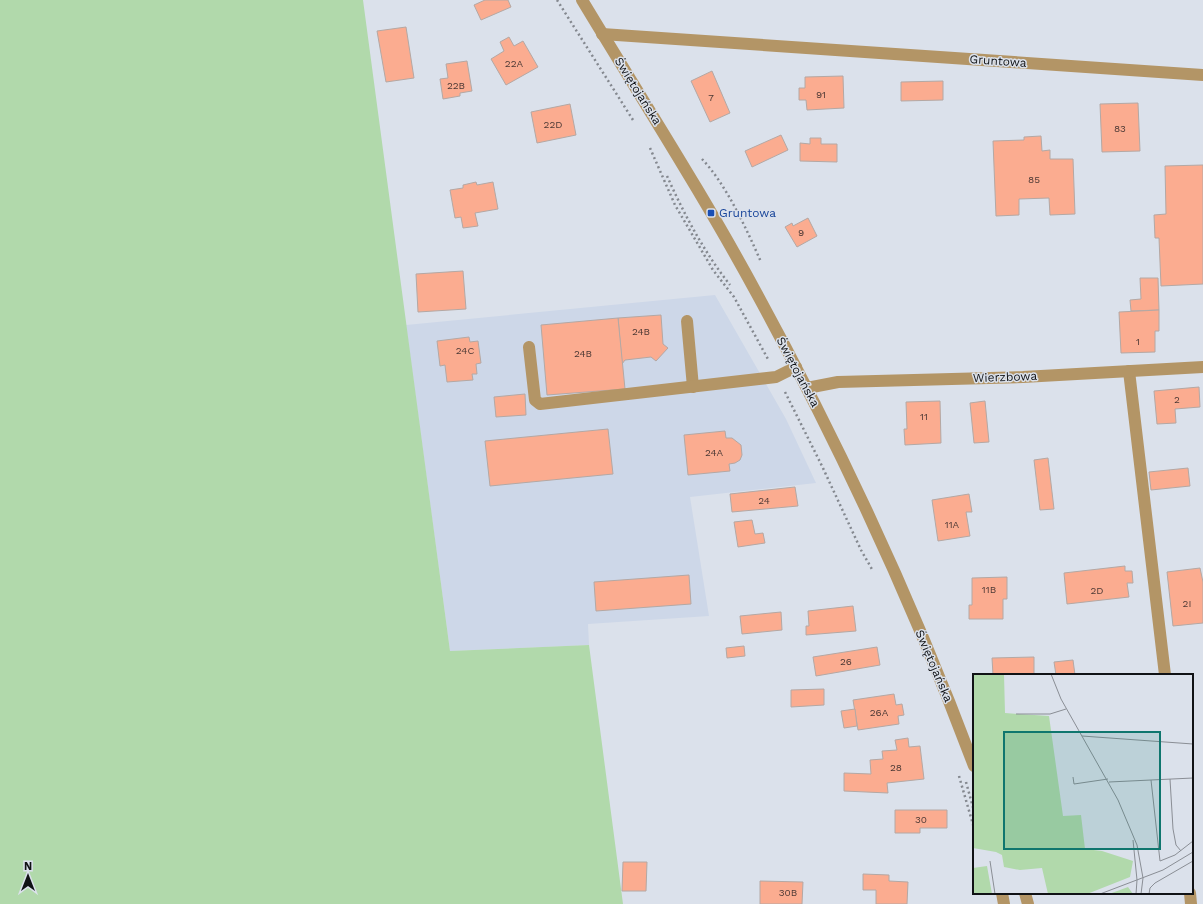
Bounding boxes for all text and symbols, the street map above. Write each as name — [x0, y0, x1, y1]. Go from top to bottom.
street label: Gruntowa — [969, 52, 1027, 70]
street label: Świętojańska — [612, 55, 664, 128]
house number: 22A — [505, 58, 524, 69]
house number: 22B — [447, 80, 465, 91]
house number: 91 — [816, 89, 826, 100]
house number: 7 — [708, 92, 714, 103]
house number: 22D — [544, 119, 562, 130]
house number: 83 — [1114, 123, 1126, 134]
house number: 85 — [1028, 174, 1040, 185]
place label: Gruntowa — [719, 206, 776, 220]
marker: Gruntowa — [706, 208, 716, 218]
house number: 9 — [798, 227, 804, 238]
house number: 24B — [632, 326, 650, 337]
street label: Świętojańska — [774, 335, 822, 410]
house number: 1 — [1136, 336, 1140, 347]
house number: 24C — [456, 345, 474, 356]
house number: 24B — [574, 348, 592, 359]
street label: Wierzbowa — [973, 369, 1038, 385]
house number: 2 — [1174, 394, 1180, 405]
house number: 11 — [920, 411, 928, 422]
house number: 24A — [705, 447, 724, 458]
house number: 24 — [758, 495, 770, 506]
house number: 11A — [945, 519, 960, 530]
house number: 11B — [982, 584, 996, 595]
house number: 2D — [1090, 585, 1104, 596]
house number: 2I — [1183, 598, 1191, 609]
street label: Świętojańska — [912, 628, 956, 704]
house number: 26 — [840, 656, 852, 667]
inset map — [973, 674, 1193, 894]
house number: 26A — [870, 707, 889, 718]
house number: 28 — [890, 762, 902, 773]
house number: 30 — [915, 814, 927, 825]
north arrow — [8, 856, 48, 896]
text: N — [24, 860, 32, 873]
house number: 30B — [779, 887, 797, 898]

